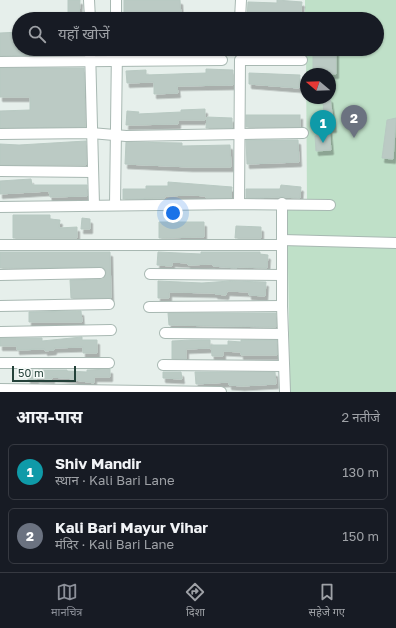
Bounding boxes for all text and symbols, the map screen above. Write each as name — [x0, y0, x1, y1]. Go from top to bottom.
search box — [12, 12, 384, 56]
icon: search — [26, 23, 48, 45]
text: यहाँ खोजें — [58, 24, 110, 42]
north arrow — [300, 68, 336, 104]
pin: 2 — [341, 105, 367, 138]
pin: 1 — [310, 110, 336, 143]
your location — [163, 203, 183, 223]
scale bar — [12, 364, 76, 383]
text: 50 m — [18, 366, 44, 379]
text: आस-पास — [16, 406, 83, 427]
text: 2 नतीजे — [342, 409, 380, 425]
text: Shiv Mandir — [55, 454, 141, 472]
text: 1 — [27, 464, 33, 480]
text: 130 m — [342, 464, 379, 480]
text: स्थान · Kali Bari Lane — [55, 472, 174, 488]
text: Kali Bari Mayur Vihar — [55, 518, 208, 536]
text: 2 — [26, 528, 34, 544]
text: 150 m — [342, 528, 379, 544]
text: मंदिर · Kali Bari Lane — [55, 536, 174, 552]
tab: मानचित्र — [51, 581, 82, 620]
tab: दिशा — [184, 581, 206, 620]
tab: सहेजे गए — [308, 581, 345, 620]

